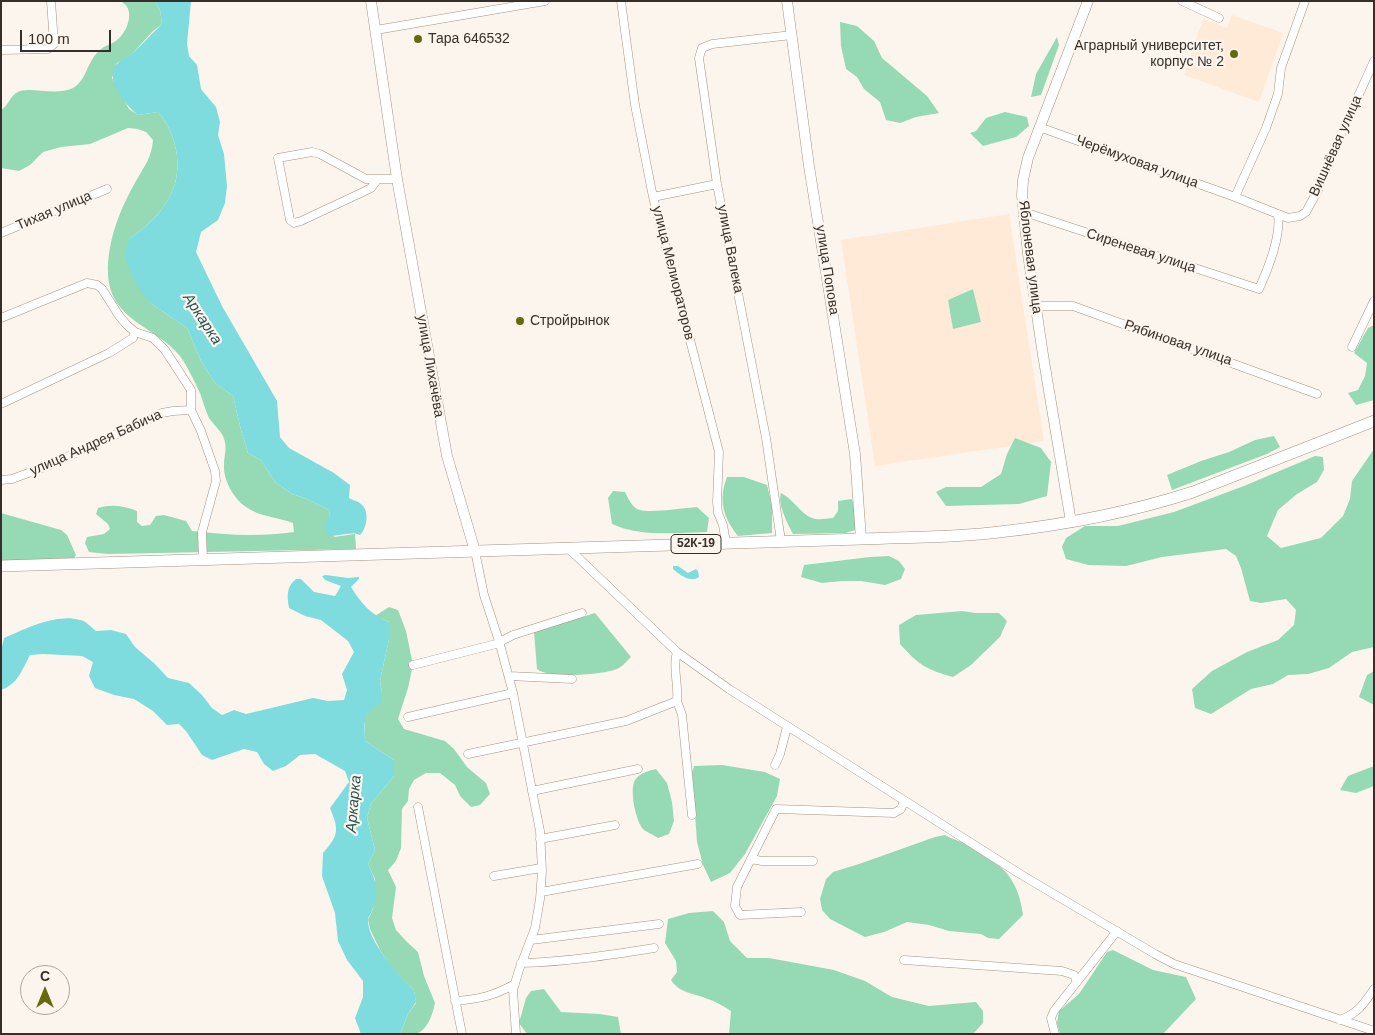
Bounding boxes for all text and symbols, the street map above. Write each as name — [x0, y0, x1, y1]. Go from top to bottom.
scale bar — [22, 20, 114, 52]
text: 100 m — [28, 30, 70, 47]
place label: Тара 646532 — [428, 31, 510, 47]
marker: Тара 646532 — [412, 33, 424, 45]
place label: Аграрный университет, корпус № 2 — [1074, 38, 1224, 70]
marker: Аграрный университет, корпус № 2 — [1228, 48, 1240, 60]
street label: Вишнёвая улица — [1306, 93, 1366, 199]
street label: Черёмуховая улица — [1073, 132, 1201, 192]
street label: Тихая улица — [14, 188, 94, 234]
street label: Яблоневая улица — [1015, 199, 1045, 315]
street label: улица Валека — [713, 203, 747, 295]
street label: улица Мелиораторов — [648, 204, 698, 342]
street label: улица Попова — [812, 224, 842, 316]
street label: Сиреневая улица — [1084, 225, 1198, 277]
water label: Аркарка — [179, 290, 225, 348]
street label: улица Лихачёва — [413, 313, 447, 419]
place label: Стройрынок — [530, 313, 609, 329]
marker: Стройрынок — [514, 315, 526, 327]
street label: Рябиновая улица — [1122, 317, 1234, 369]
street label: улица Андрея Бабича — [27, 406, 165, 480]
road number: 52К-19 — [671, 534, 721, 554]
water label: Аркарка — [343, 775, 365, 833]
north arrow — [20, 965, 70, 1015]
text: С — [40, 968, 50, 984]

